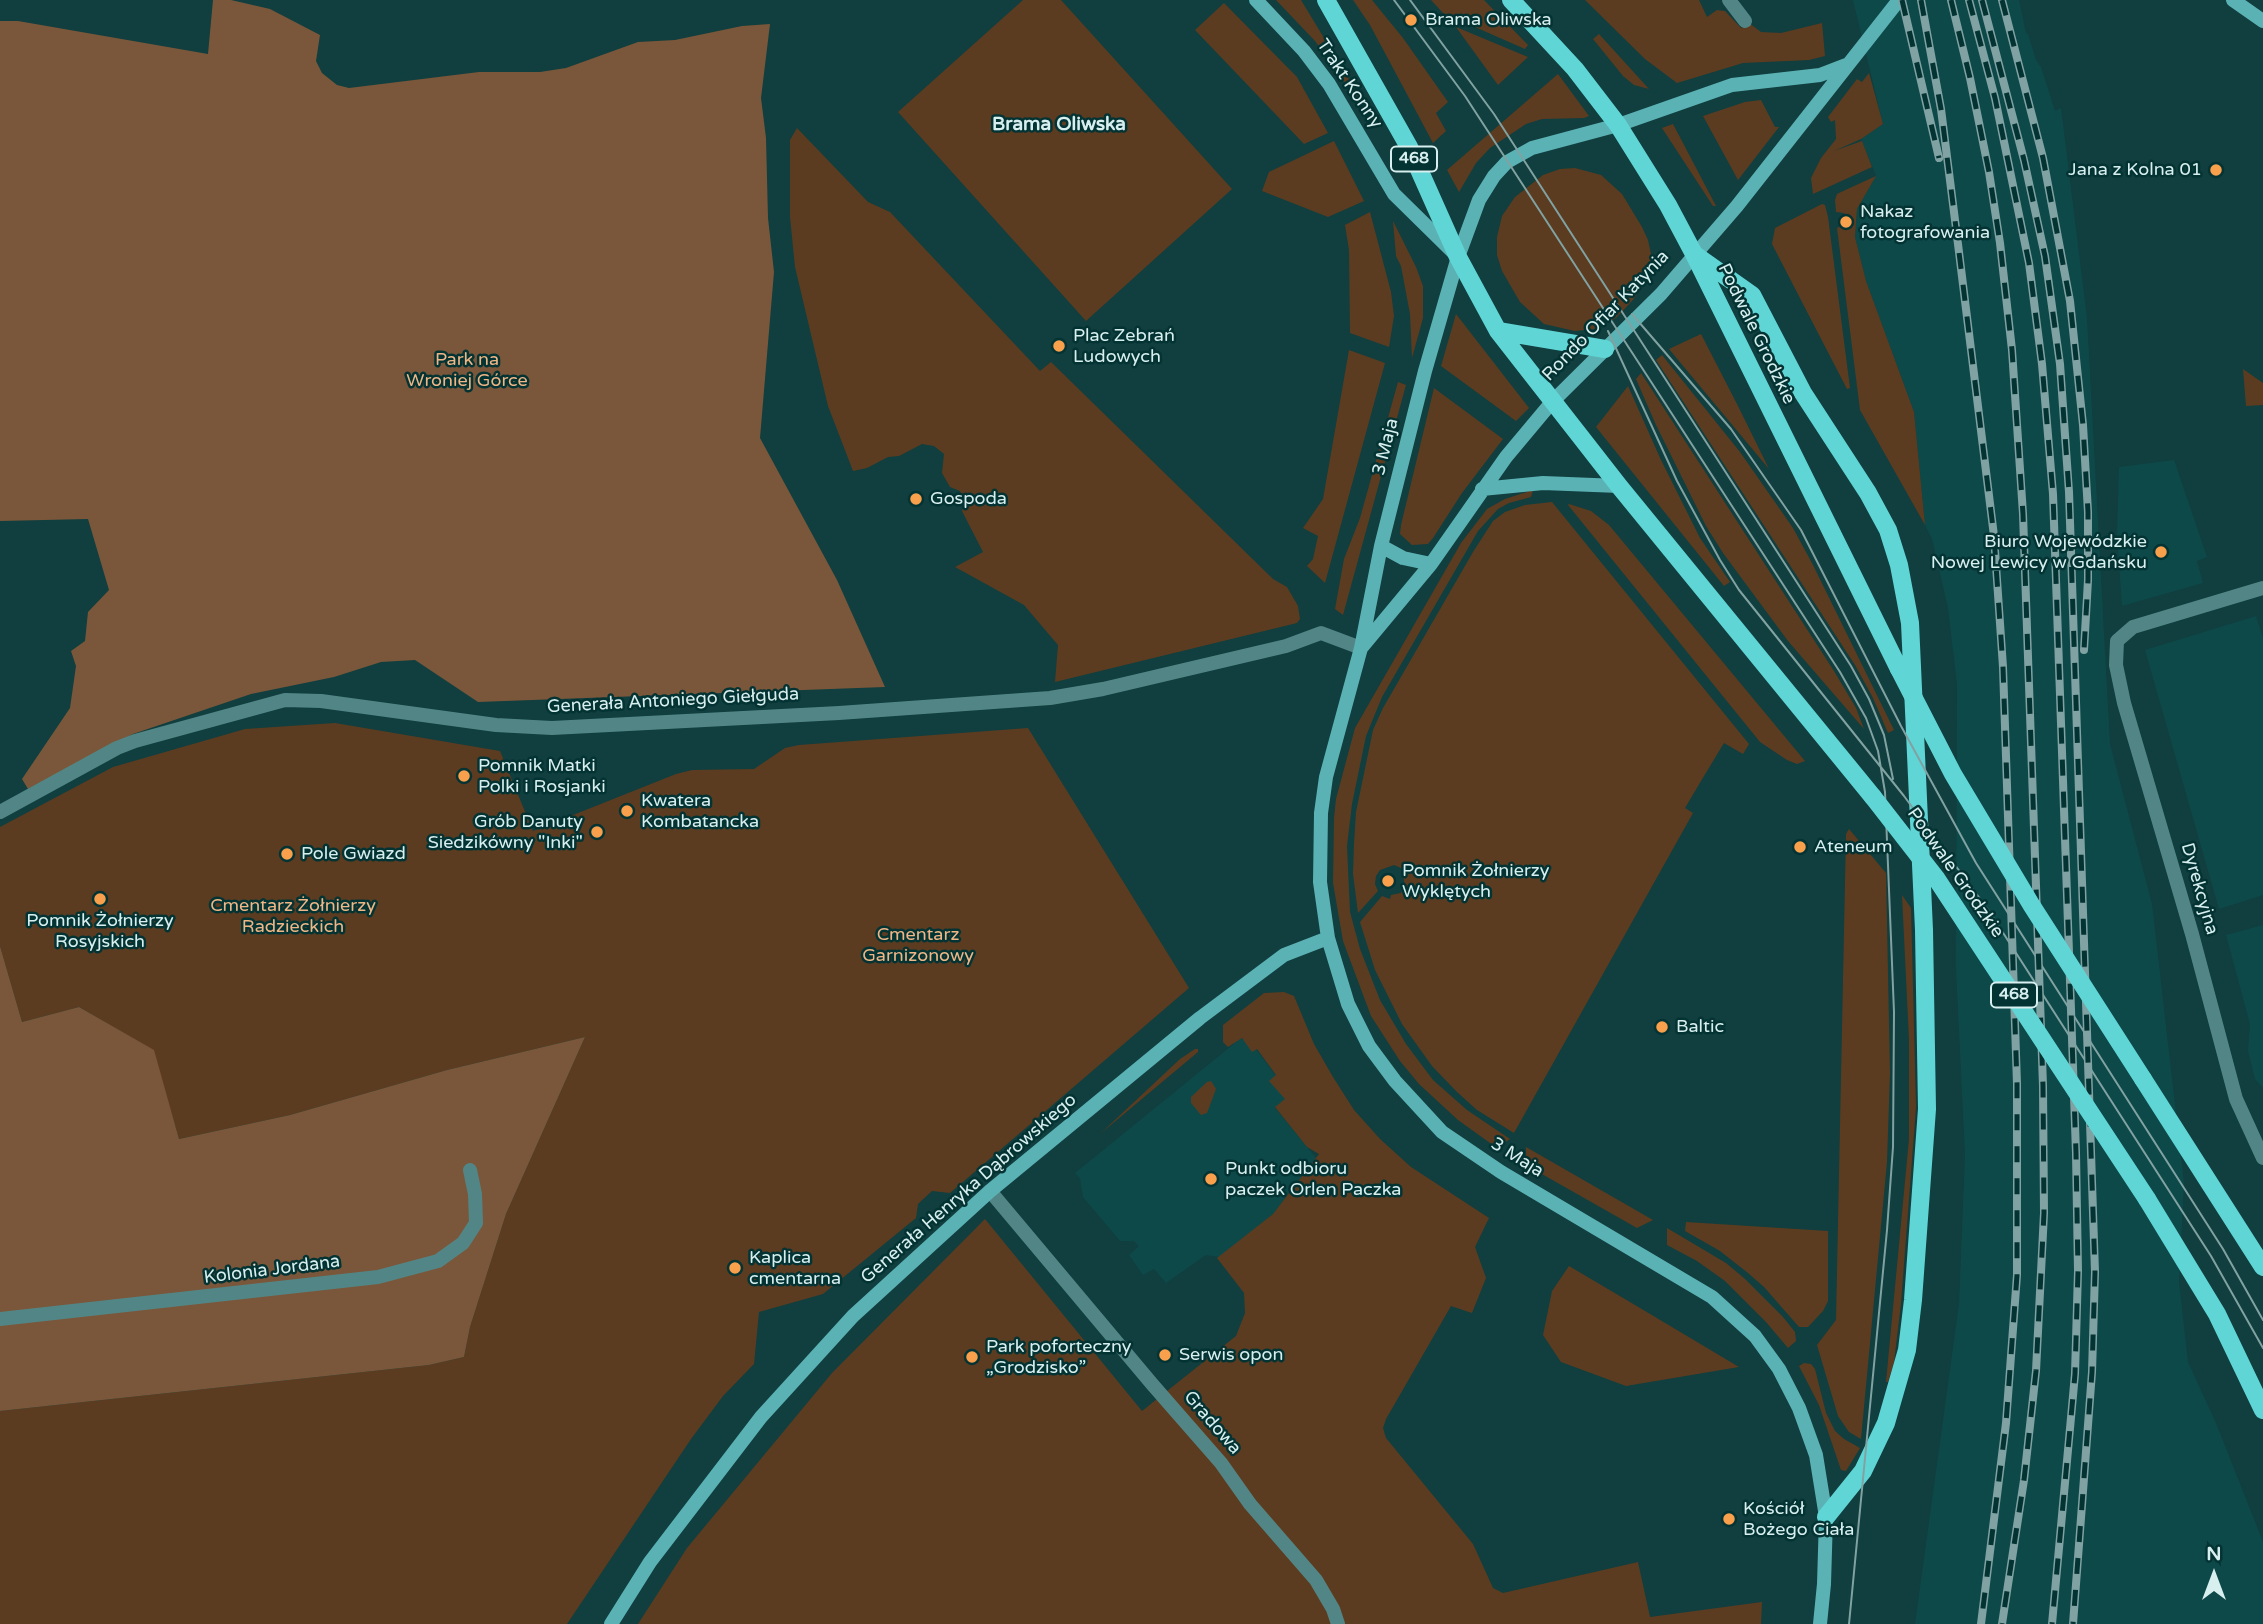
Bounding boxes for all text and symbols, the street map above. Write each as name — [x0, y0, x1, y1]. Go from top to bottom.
place label: Brama Oliwska — [1425, 9, 1552, 31]
marker: Brama Oliwska — [1403, 12, 1419, 28]
street label: Trakt Konny — [1311, 35, 1387, 133]
district label: Brama Oliwska — [992, 114, 1126, 136]
road number: 468 — [1391, 146, 1437, 172]
place label: Jana z Kolna 01 — [2068, 159, 2202, 181]
marker: Jana z Kolna 01 — [2208, 162, 2224, 178]
place label: Nakaz fotografowania — [1860, 201, 1990, 244]
marker: Nakaz fotografowania — [1838, 214, 1854, 230]
street label: Rondo Ofiar Katynia — [1538, 246, 1674, 386]
street label: Podwale Grodzkie — [1713, 260, 1799, 408]
place label: Plac Zebrań Ludowych — [1073, 325, 1175, 368]
marker: Plac Zebrań Ludowych — [1051, 338, 1067, 354]
park label: Park na Wroniej Górce — [406, 349, 528, 392]
street label: 3 Maja — [1368, 416, 1404, 478]
place label: Gospoda — [930, 488, 1007, 510]
marker: Gospoda — [908, 491, 924, 507]
place label: Biuro Wojewódzkie Nowej Lewicy w Gdańsku — [1931, 531, 2147, 574]
marker: Biuro Wojewódzkie Nowej Lewicy w Gdańsku — [2153, 544, 2169, 560]
street label: Generała Antoniego Giełguda — [546, 684, 800, 718]
place label: Pomnik Matki Polki i Rosjanki — [478, 755, 606, 798]
marker: Pomnik Matki Polki i Rosjanki — [456, 768, 472, 784]
place label: Kwatera Kombatancka — [641, 790, 759, 832]
marker: Kwatera Kombatancka — [619, 803, 635, 819]
street label: Podwale Grodzkie — [1902, 804, 2008, 942]
place label: Grób Danuty Siedzikówny "Inki" — [428, 811, 583, 854]
marker: Grób Danuty Siedzikówny "Inki" — [589, 824, 605, 840]
place label: Ateneum — [1814, 836, 1893, 858]
marker: Ateneum — [1792, 839, 1808, 855]
street label: Dyrekcyjna — [2176, 841, 2222, 937]
place label: Pole Gwiazd — [301, 843, 406, 865]
marker: Pole Gwiazd — [279, 846, 295, 862]
place label: Pomnik Żołnierzy Wyklętych — [1402, 860, 1549, 903]
marker: Pomnik Żołnierzy Wyklętych — [1380, 873, 1396, 889]
marker: Pomnik Żołnierzy Rosyjskich — [92, 891, 108, 907]
park label: Cmentarz Żołnierzy Radzieckich — [210, 895, 376, 937]
place label: Pomnik Żołnierzy Rosyjskich — [26, 910, 174, 953]
park label: Cmentarz Garnizonowy — [862, 924, 974, 967]
road number: 468 — [1991, 982, 2037, 1007]
place label: Baltic — [1676, 1016, 1724, 1038]
marker: Baltic — [1654, 1019, 1670, 1035]
street label: Generała Henryka Dąbrowskiego — [857, 1089, 1081, 1289]
street label: 3 Maja — [1487, 1133, 1547, 1183]
place label: Punkt odbioru paczek Orlen Paczka — [1225, 1158, 1401, 1200]
marker: Punkt odbioru paczek Orlen Paczka — [1203, 1171, 1219, 1187]
place label: Kaplica cmentarna — [749, 1247, 841, 1290]
street label: Kolonia Jordana — [203, 1251, 341, 1289]
marker: Kaplica cmentarna — [727, 1260, 743, 1276]
place label: Park poforteczny „Grodzisko” — [986, 1336, 1131, 1378]
place label: Serwis opon — [1179, 1344, 1283, 1366]
marker: Serwis opon — [1157, 1347, 1173, 1363]
marker: Park poforteczny „Grodzisko” — [964, 1349, 980, 1365]
street label: Gradowa — [1179, 1387, 1245, 1459]
place label: Kościół Bożego Ciała — [1743, 1498, 1854, 1540]
marker: Kościół Bożego Ciała — [1721, 1511, 1737, 1527]
north arrow — [2179, 1540, 2249, 1610]
text: N — [2206, 1543, 2222, 1565]

